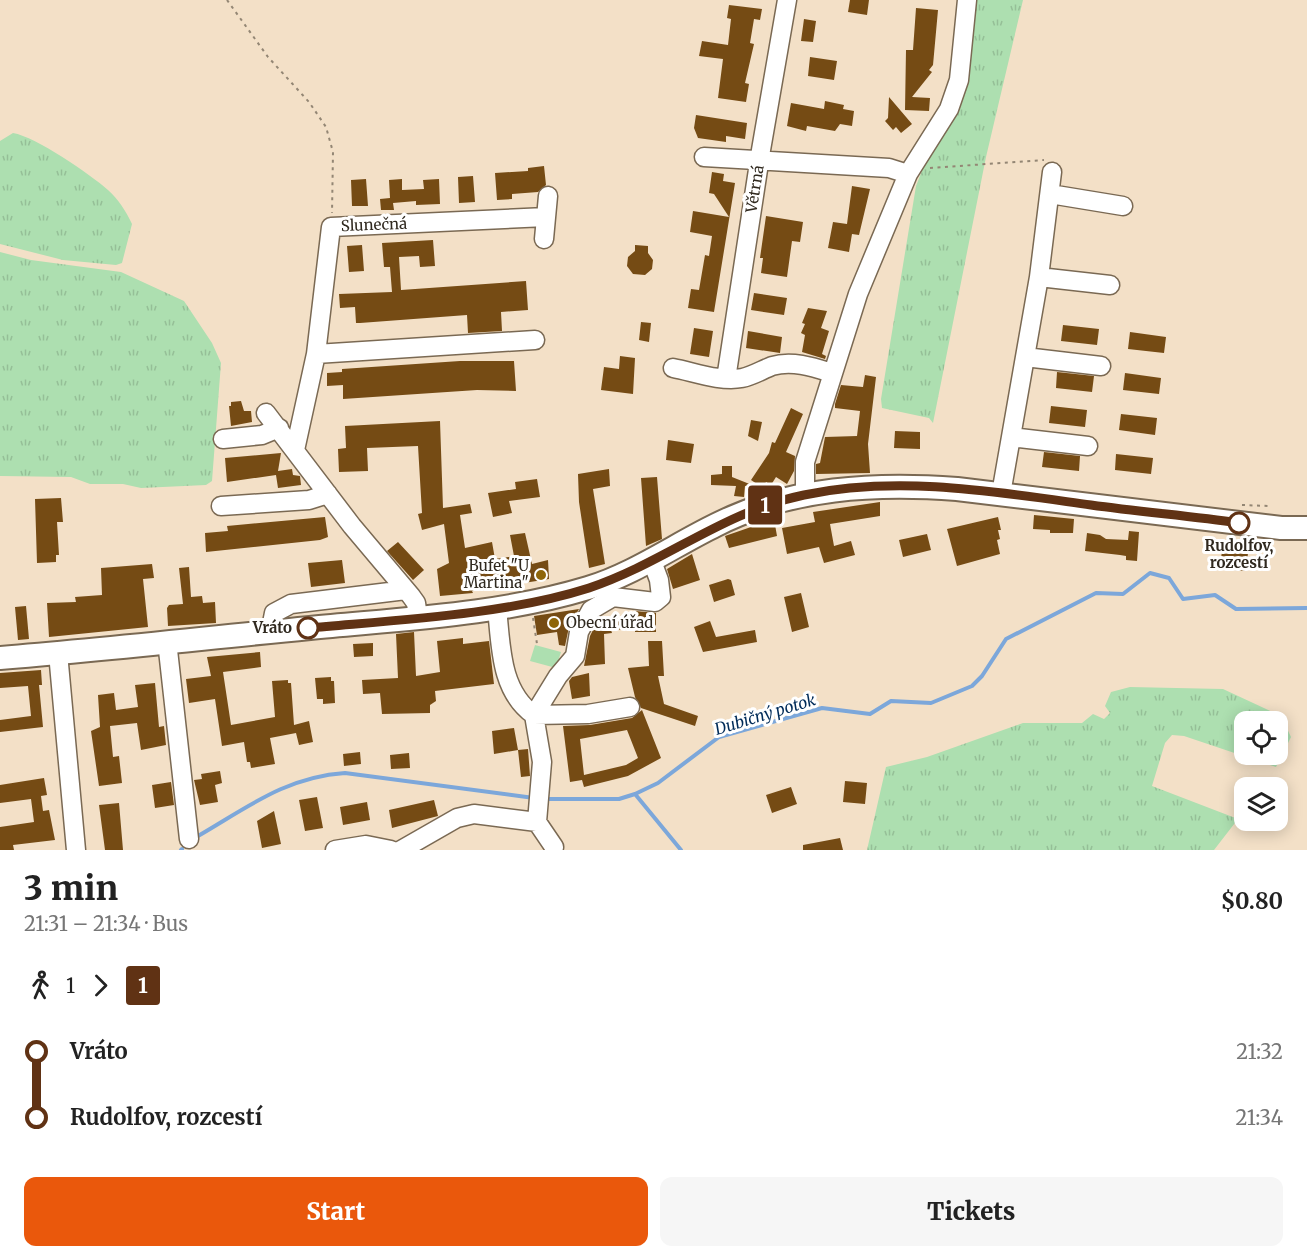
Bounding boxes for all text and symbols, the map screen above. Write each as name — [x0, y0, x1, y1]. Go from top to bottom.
street label: Větrná — [741, 164, 768, 215]
street label: Slunečná — [341, 214, 407, 235]
line badge: 1 — [746, 486, 784, 524]
text: 1 — [760, 492, 770, 519]
marker: Rudolfov, rozcestí — [1228, 512, 1250, 534]
place label: Rudolfov, rozcestí — [1205, 536, 1274, 572]
place label: Bufet "U Martina" — [464, 556, 529, 592]
marker: Bufet "U Martina" — [534, 568, 548, 582]
place label: Obecní úřad — [566, 613, 653, 632]
marker: Obecní úřad — [547, 616, 561, 630]
marker: Vráto — [297, 617, 319, 639]
place label: Vráto — [252, 618, 292, 637]
water label: Dubičný potok — [711, 689, 818, 739]
map controls — [1234, 711, 1288, 831]
button: locate — [1234, 711, 1288, 765]
button: layers — [1234, 777, 1288, 831]
text: 3 min — [24, 868, 118, 909]
text: $0.80 — [1221, 887, 1283, 915]
text: 21:31 – 21:34 · Bus — [24, 911, 188, 936]
icon: walk — [24, 969, 57, 1002]
icon: forward — [84, 969, 117, 1002]
text: 1 — [138, 972, 148, 999]
text: 1 — [66, 973, 75, 998]
text: Vráto — [70, 1037, 128, 1065]
text: 21:32 — [1236, 1039, 1283, 1064]
text: Rudolfov, rozcestí — [70, 1103, 262, 1131]
text: 21:34 — [1235, 1105, 1283, 1130]
button: Start — [24, 1177, 648, 1246]
button: Tickets — [660, 1177, 1283, 1246]

